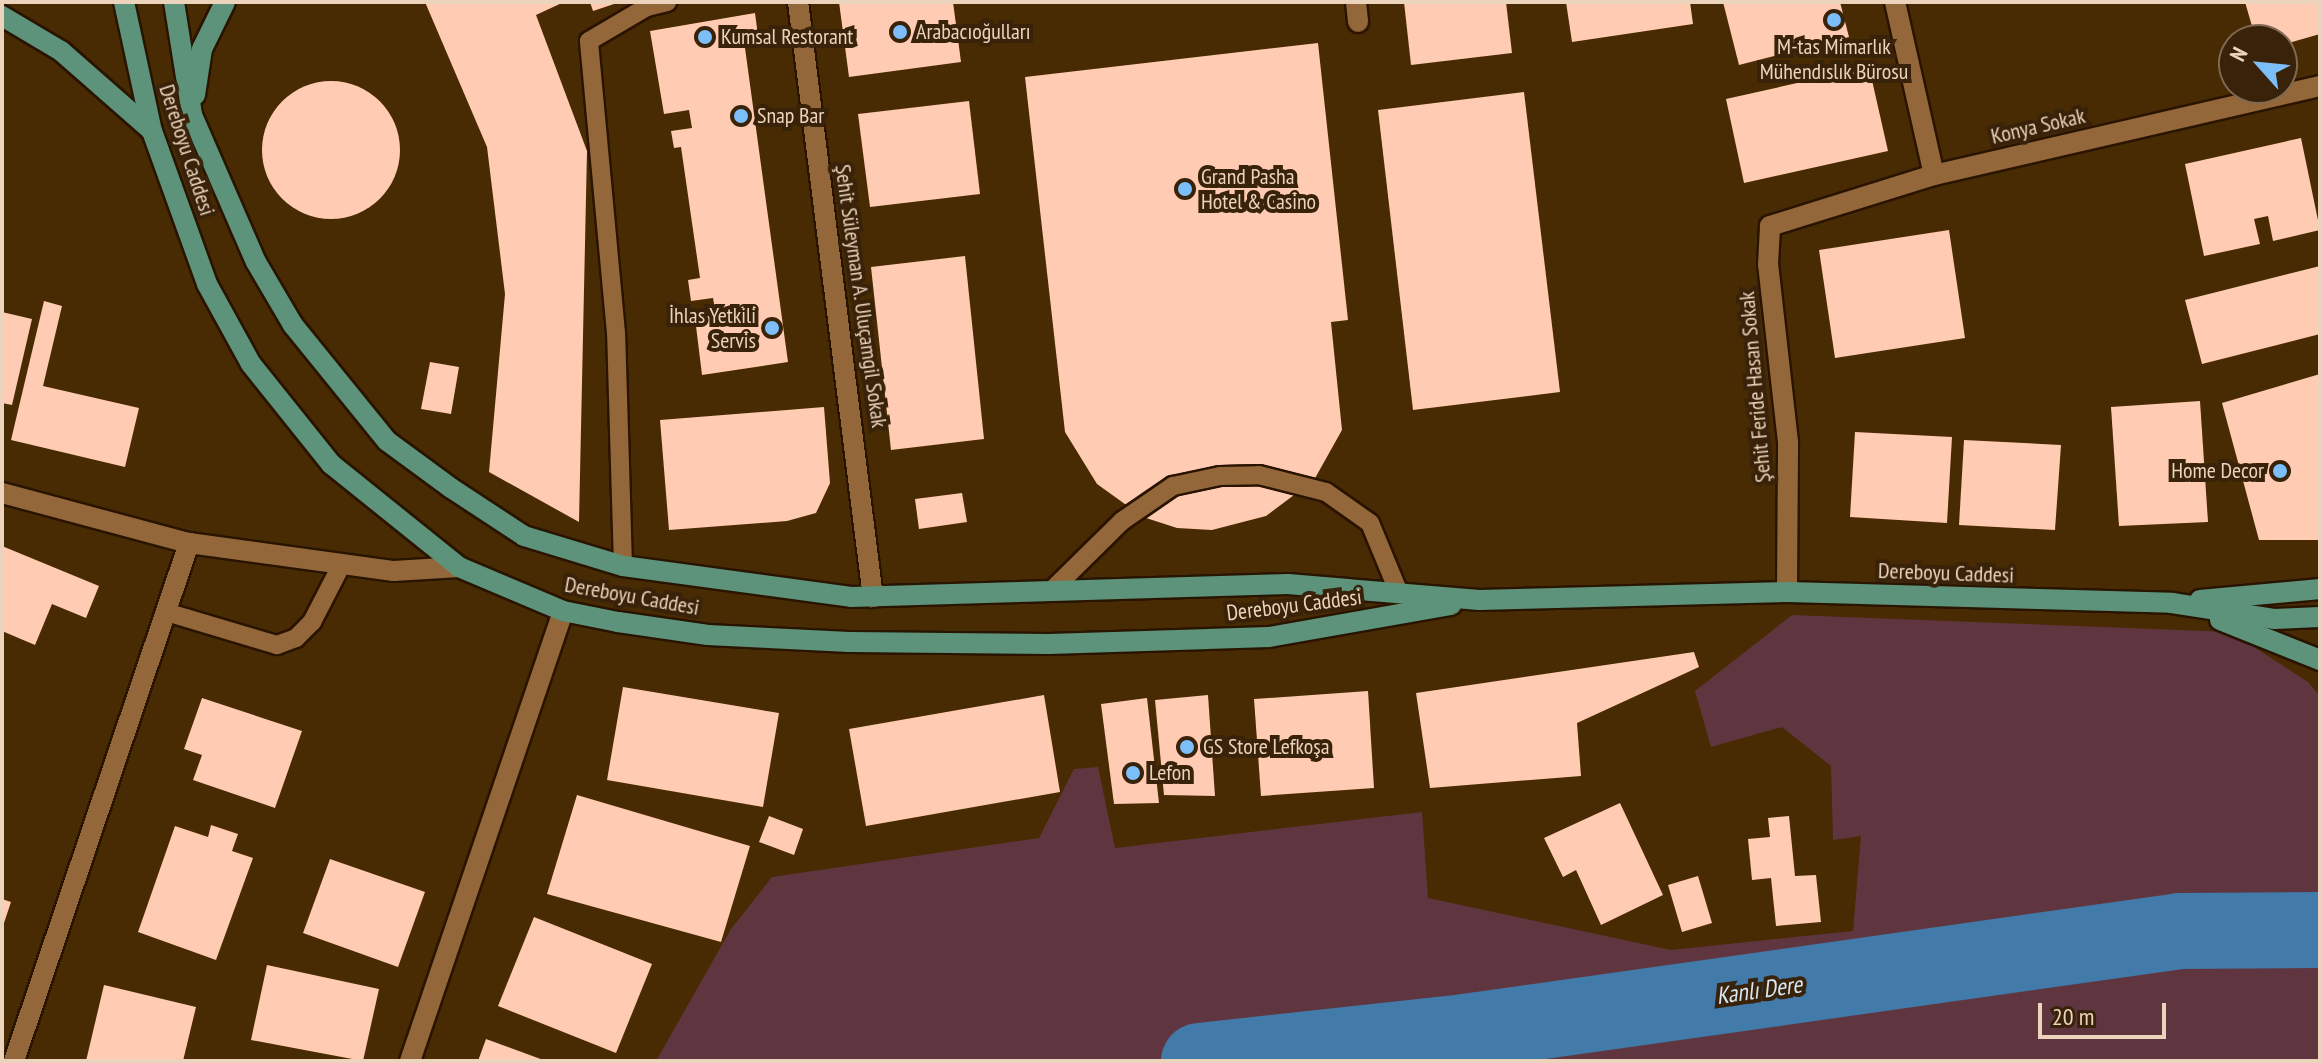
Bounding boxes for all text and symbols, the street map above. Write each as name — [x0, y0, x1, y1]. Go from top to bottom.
marker: M-tas Mimarlık Mühendıslık Bürosu — [1825, 11, 1843, 29]
place label: Arabacıoğulları — [916, 19, 1031, 45]
marker: Arabacıoğulları — [891, 23, 909, 41]
place label: Kumsal Restorant — [721, 24, 853, 50]
north arrow — [2218, 24, 2298, 104]
marker: Kumsal Restorant — [696, 28, 714, 46]
place label: M-tas Mimarlık Mühendıslık Bürosu — [1759, 33, 1909, 84]
text: N — [2223, 42, 2254, 66]
street label: Dereboyu Caddesi — [153, 81, 221, 219]
street label: Konya Sokak — [1988, 102, 2088, 150]
place label: Snap Bar — [757, 103, 824, 129]
marker: Snap Bar — [732, 107, 750, 125]
street label: Şehit Süleyman A. Uluçamgil Sokak — [829, 162, 893, 430]
place label: Grand Pasha Hotel & Casino — [1201, 163, 1316, 214]
marker: Grand Pasha Hotel & Casino — [1176, 180, 1194, 198]
street label: Şehit Feride Hasan Sokak — [1733, 290, 1777, 484]
place label: İhlas Yetkili Servis — [668, 302, 756, 354]
marker: İhlas Yetkili Servis — [763, 319, 781, 337]
place label: Home Decor — [2171, 458, 2264, 484]
marker: Home Decor — [2271, 462, 2289, 480]
street label: Dereboyu Caddesi — [1878, 557, 2014, 589]
street label: Dereboyu Caddesi — [563, 571, 701, 621]
street label: Dereboyu Caddesi — [1225, 584, 1363, 626]
place label: GS Store Lefkoşa — [1203, 734, 1329, 760]
marker: GS Store Lefkoşa — [1178, 738, 1196, 756]
place label: Lefon — [1149, 760, 1191, 786]
marker: Lefon — [1124, 764, 1142, 782]
water label: Kanlı Dere — [1714, 970, 1804, 1010]
scale bar — [2042, 987, 2170, 1037]
text: 20 m — [2052, 1001, 2094, 1032]

